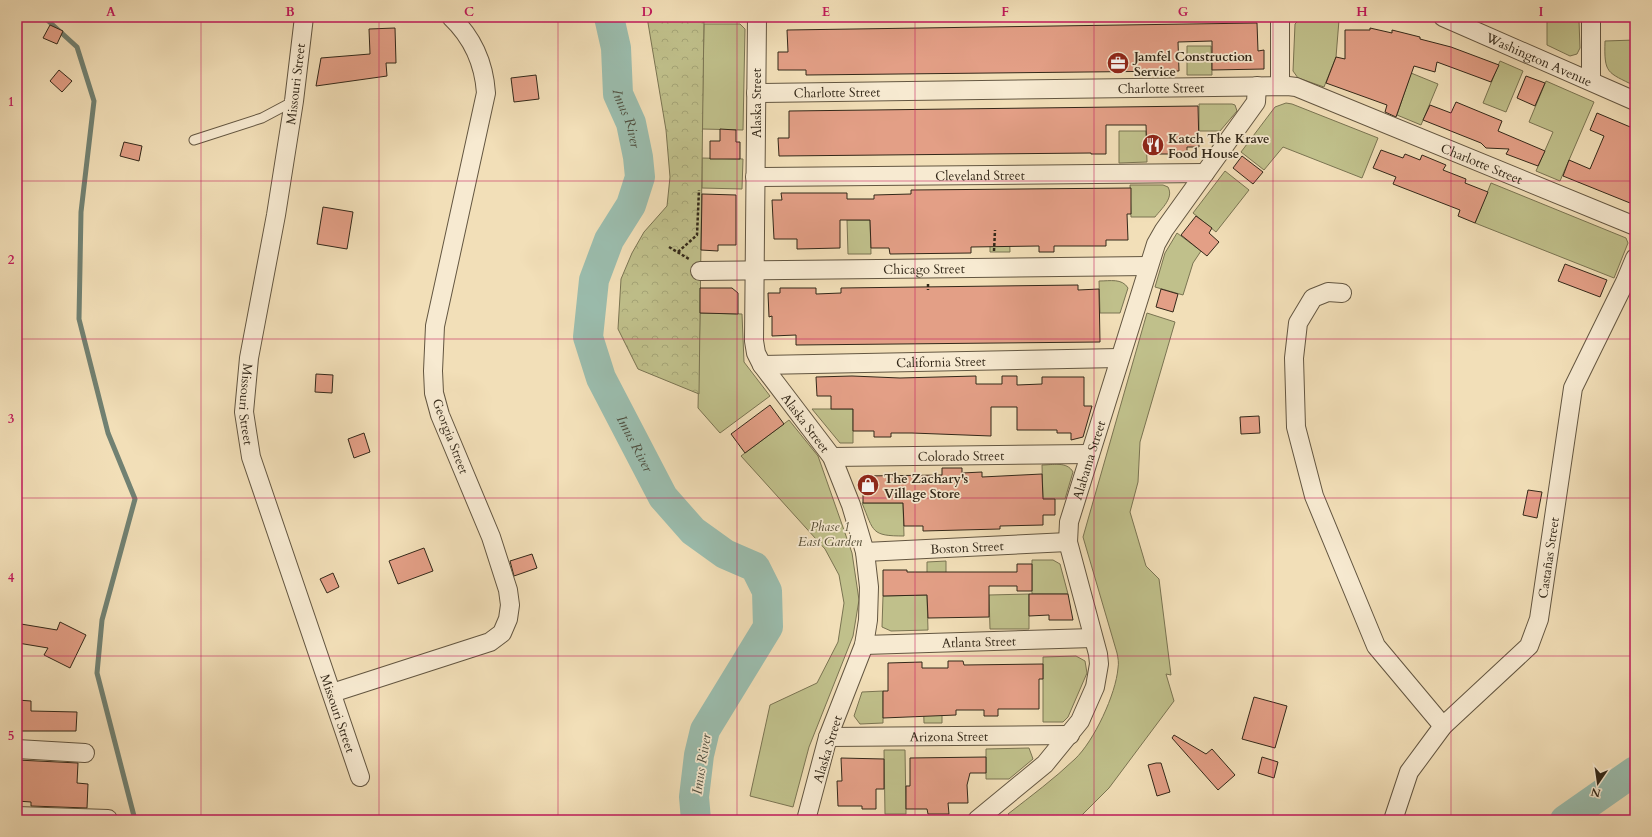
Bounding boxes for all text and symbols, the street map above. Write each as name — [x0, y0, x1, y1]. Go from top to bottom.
text: A — [106, 3, 116, 21]
text: B — [285, 3, 295, 21]
text: C — [464, 3, 474, 21]
text: D — [641, 3, 653, 21]
text: E — [822, 3, 830, 21]
text: F — [1001, 3, 1009, 21]
text: G — [1178, 3, 1189, 21]
text: H — [1356, 3, 1368, 21]
text: I — [1538, 3, 1544, 21]
street label: Washington Avenue — [1482, 29, 1595, 91]
street label: Missouri Street — [282, 42, 310, 126]
place label: Jamfel Construction Service — [1132, 48, 1253, 81]
office icon: Jamfel Construction Service — [1105, 50, 1131, 76]
street label: Alaska Street — [748, 68, 766, 138]
street label: Charlotte Street — [1117, 79, 1204, 98]
street label: Charlotte Street — [794, 83, 880, 103]
water label: Imus River — [608, 89, 645, 150]
text: 1 — [8, 93, 14, 111]
place label: Katch The Krave Food House — [1168, 130, 1269, 163]
restaurant icon: Katch The Krave Food House — [1140, 132, 1166, 158]
street label: Charlotte Street — [1438, 139, 1525, 189]
street label: Cleveland Street — [935, 167, 1025, 185]
text: 2 — [8, 251, 15, 269]
street label: Chicago Street — [883, 260, 965, 279]
street label: California Street — [896, 353, 986, 372]
street label: Missouri Street — [234, 363, 257, 446]
street label: Alaska Street — [777, 390, 833, 457]
street label: Georgia Street — [427, 396, 473, 477]
text: 3 — [8, 410, 15, 428]
water label: Imus River — [612, 412, 657, 476]
street label: Alabama Street — [1068, 418, 1110, 502]
street label: Colorado Street — [918, 447, 1004, 466]
place label: The Zachary's Village Store — [884, 470, 968, 503]
shop icon: The Zachary's Village Store — [855, 472, 881, 498]
street label: Castañas Street — [1534, 516, 1564, 600]
park label: Phase 1 East Garden — [798, 518, 863, 551]
street label: Boston Street — [930, 537, 1004, 559]
text: 4 — [8, 569, 15, 587]
street label: Atlanta Street — [942, 632, 1016, 653]
street label: Missouri Street — [316, 672, 359, 755]
street label: Alaska Street — [809, 713, 847, 785]
text: 5 — [8, 727, 14, 745]
street label: Arizona Street — [910, 728, 988, 746]
water label: Imus River — [687, 732, 716, 796]
north arrow — [1578, 763, 1618, 803]
text: N — [1589, 784, 1602, 801]

